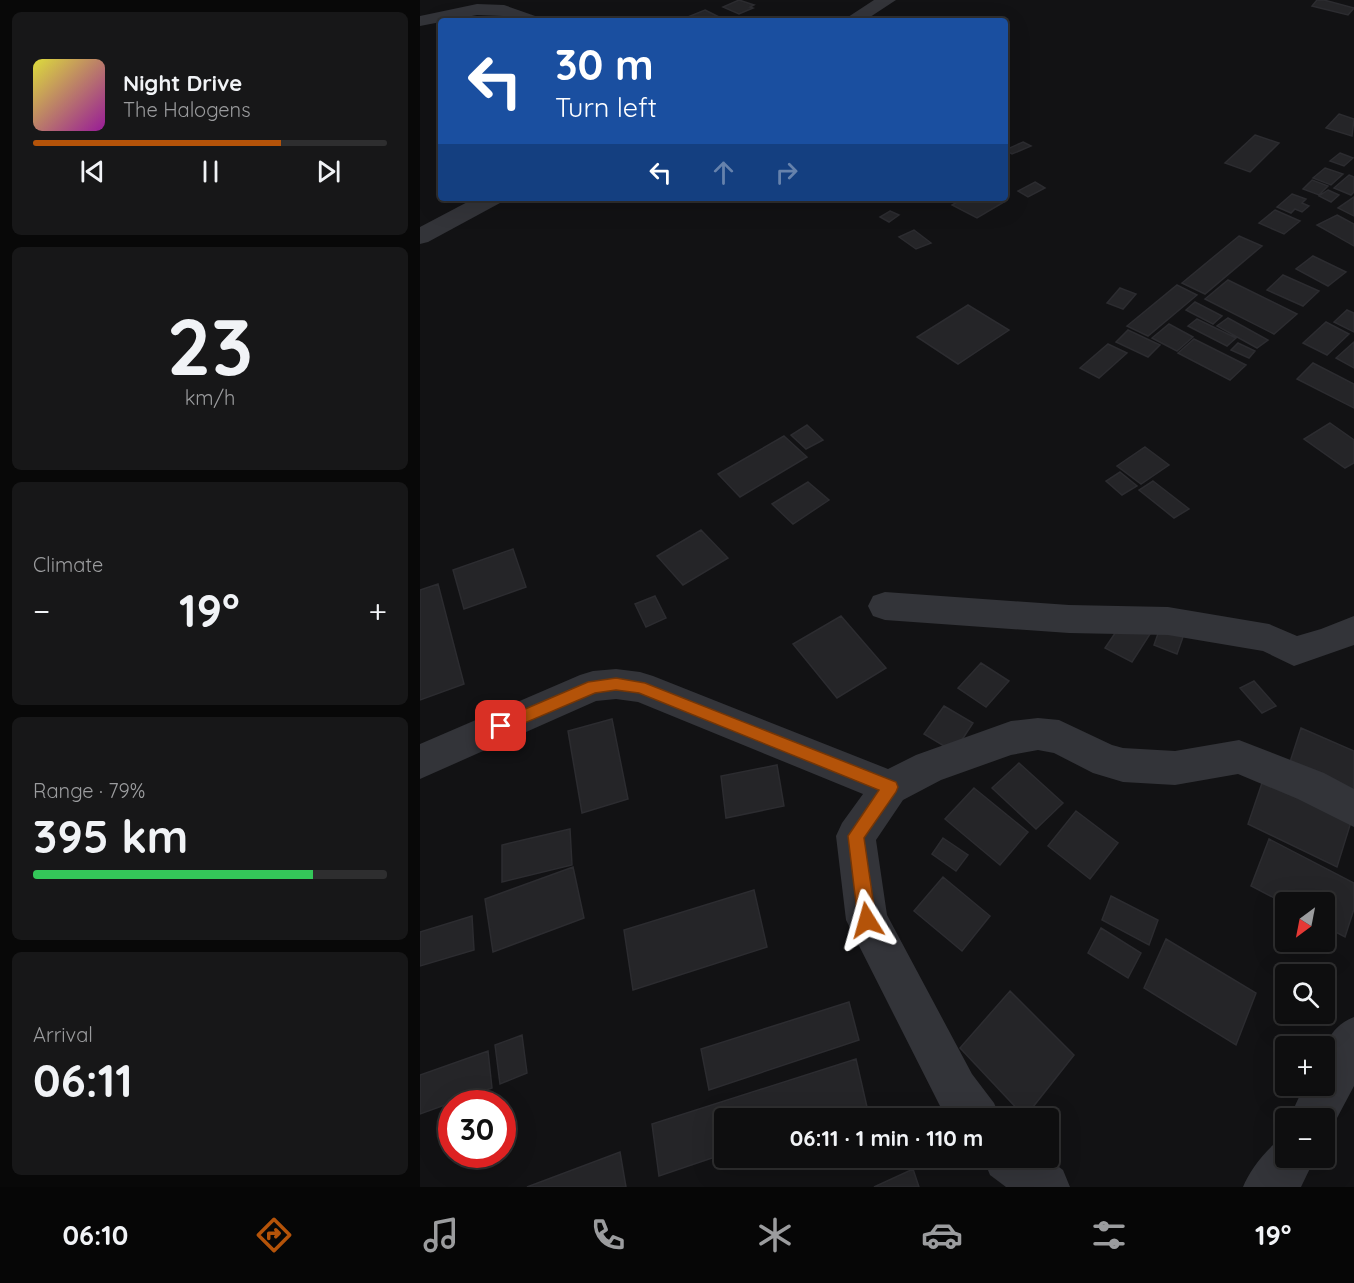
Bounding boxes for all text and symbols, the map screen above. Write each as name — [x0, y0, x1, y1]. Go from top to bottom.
text: 30 m — [555, 38, 654, 91]
icon: left — [456, 42, 534, 120]
text: Night Drive — [123, 69, 242, 97]
text: Turn left — [555, 90, 657, 124]
text: The Halogens — [123, 97, 251, 122]
icon: previous — [76, 155, 109, 188]
icon: pause — [194, 155, 227, 188]
icon: next — [312, 155, 345, 188]
icon: left — [644, 156, 677, 189]
icon: ahead — [707, 156, 740, 189]
icon: right — [770, 156, 803, 189]
text: 23 — [167, 297, 253, 395]
text: km/h — [185, 385, 235, 410]
text: Climate — [33, 552, 103, 577]
text: 19° — [179, 582, 240, 638]
text: − — [33, 590, 50, 631]
text: + — [368, 590, 387, 631]
pin — [475, 700, 526, 751]
icon: arrive — [484, 709, 517, 742]
text: Range · 79% — [33, 778, 145, 803]
text: 395 km — [33, 808, 188, 864]
position arrow — [835, 888, 899, 952]
north arrow — [1275, 892, 1335, 952]
map controls — [1275, 892, 1335, 1168]
button: search — [1275, 964, 1335, 1024]
text: Arrival — [33, 1022, 93, 1047]
button: + — [1275, 1036, 1335, 1096]
text: 06:11 — [33, 1052, 133, 1108]
speed limit sign: 30 — [438, 1090, 516, 1168]
button: − — [1275, 1108, 1335, 1168]
text: 06:11 · 1 min · 110 m — [790, 1124, 983, 1152]
icon: directions — [253, 1214, 295, 1256]
icon: music — [420, 1214, 462, 1256]
icon: phone — [587, 1214, 629, 1256]
icon: climate — [754, 1214, 796, 1256]
icon: car — [921, 1214, 963, 1256]
icon: filters — [1088, 1214, 1130, 1256]
text: 06:10 — [62, 1218, 128, 1252]
text: 19° — [1255, 1218, 1291, 1252]

